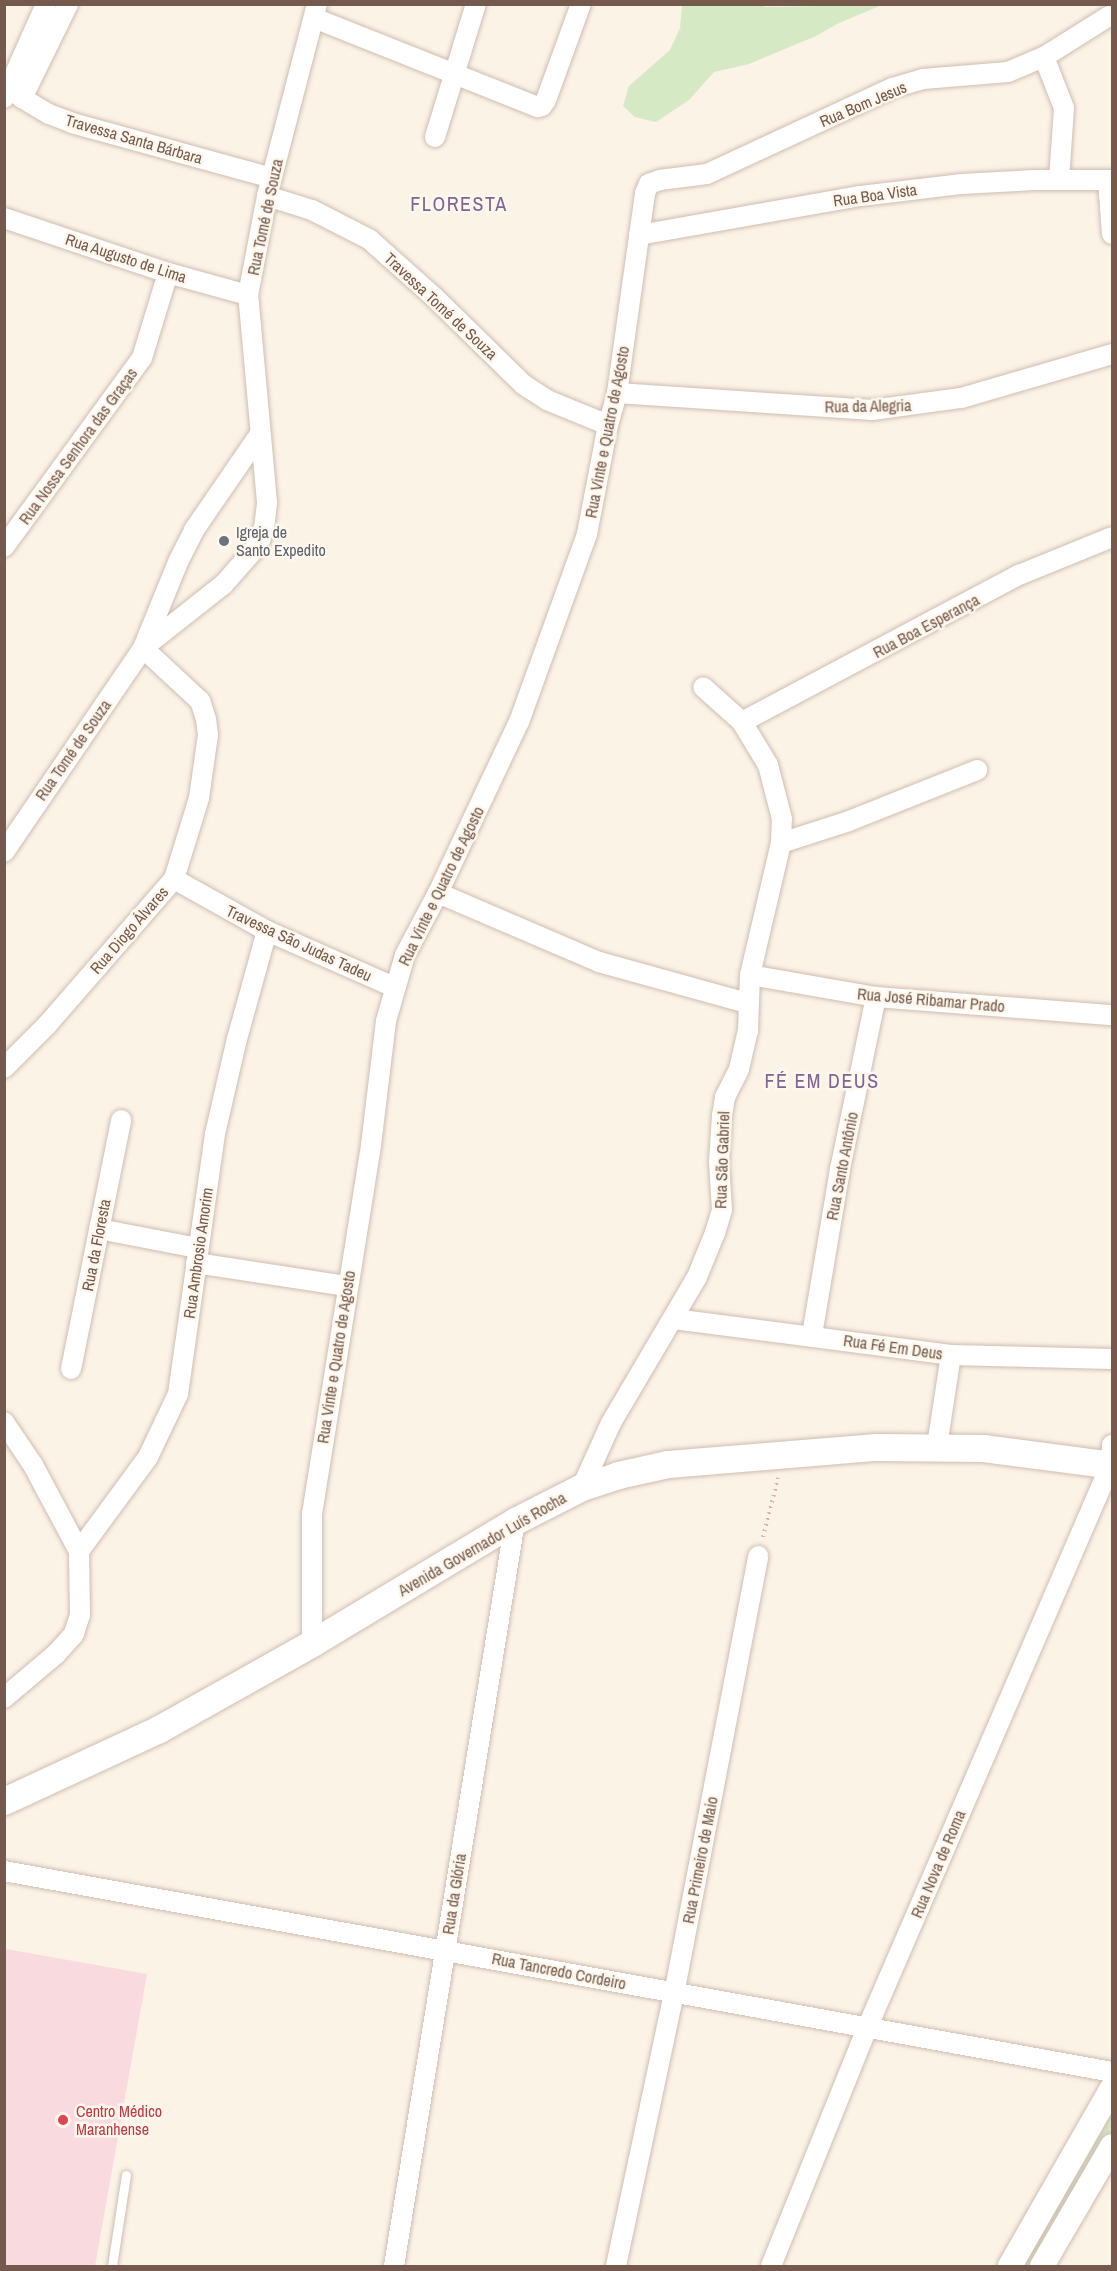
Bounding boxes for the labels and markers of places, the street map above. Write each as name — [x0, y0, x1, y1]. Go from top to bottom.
place label: Igreja de Santo Expedito — [236, 522, 326, 560]
marker: Igreja de Santo Expedito — [217, 534, 231, 548]
place label: Centro Médico Maranhense — [76, 2101, 162, 2139]
marker: Centro Médico Maranhense — [54, 2111, 72, 2129]

